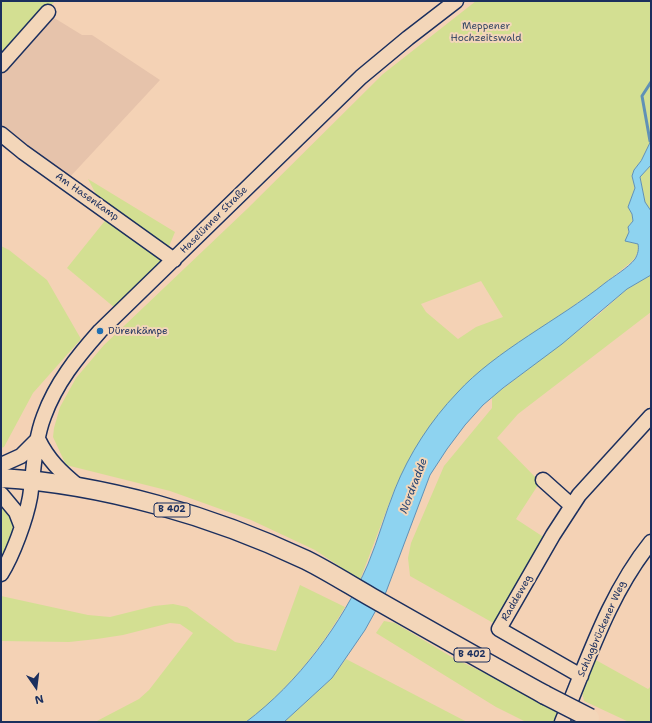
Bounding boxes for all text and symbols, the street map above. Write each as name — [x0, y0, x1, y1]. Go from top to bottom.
park label: Meppener Hochzeitswald — [450, 20, 522, 44]
street label: Am Hasenkamp — [53, 171, 121, 223]
street label: Haselünner Straße — [178, 184, 250, 256]
place label: Dürenkämpe — [108, 325, 168, 337]
marker: Dürenkämpe — [95, 326, 105, 336]
water label: Nordradde — [397, 457, 431, 515]
road number: B 402 — [154, 503, 190, 517]
street label: Raddeweg — [499, 573, 535, 623]
street label: Schlagbrückener Weg — [575, 579, 629, 679]
road number: B 402 — [454, 648, 490, 662]
north arrow — [16, 667, 56, 707]
text: N — [33, 691, 45, 707]

